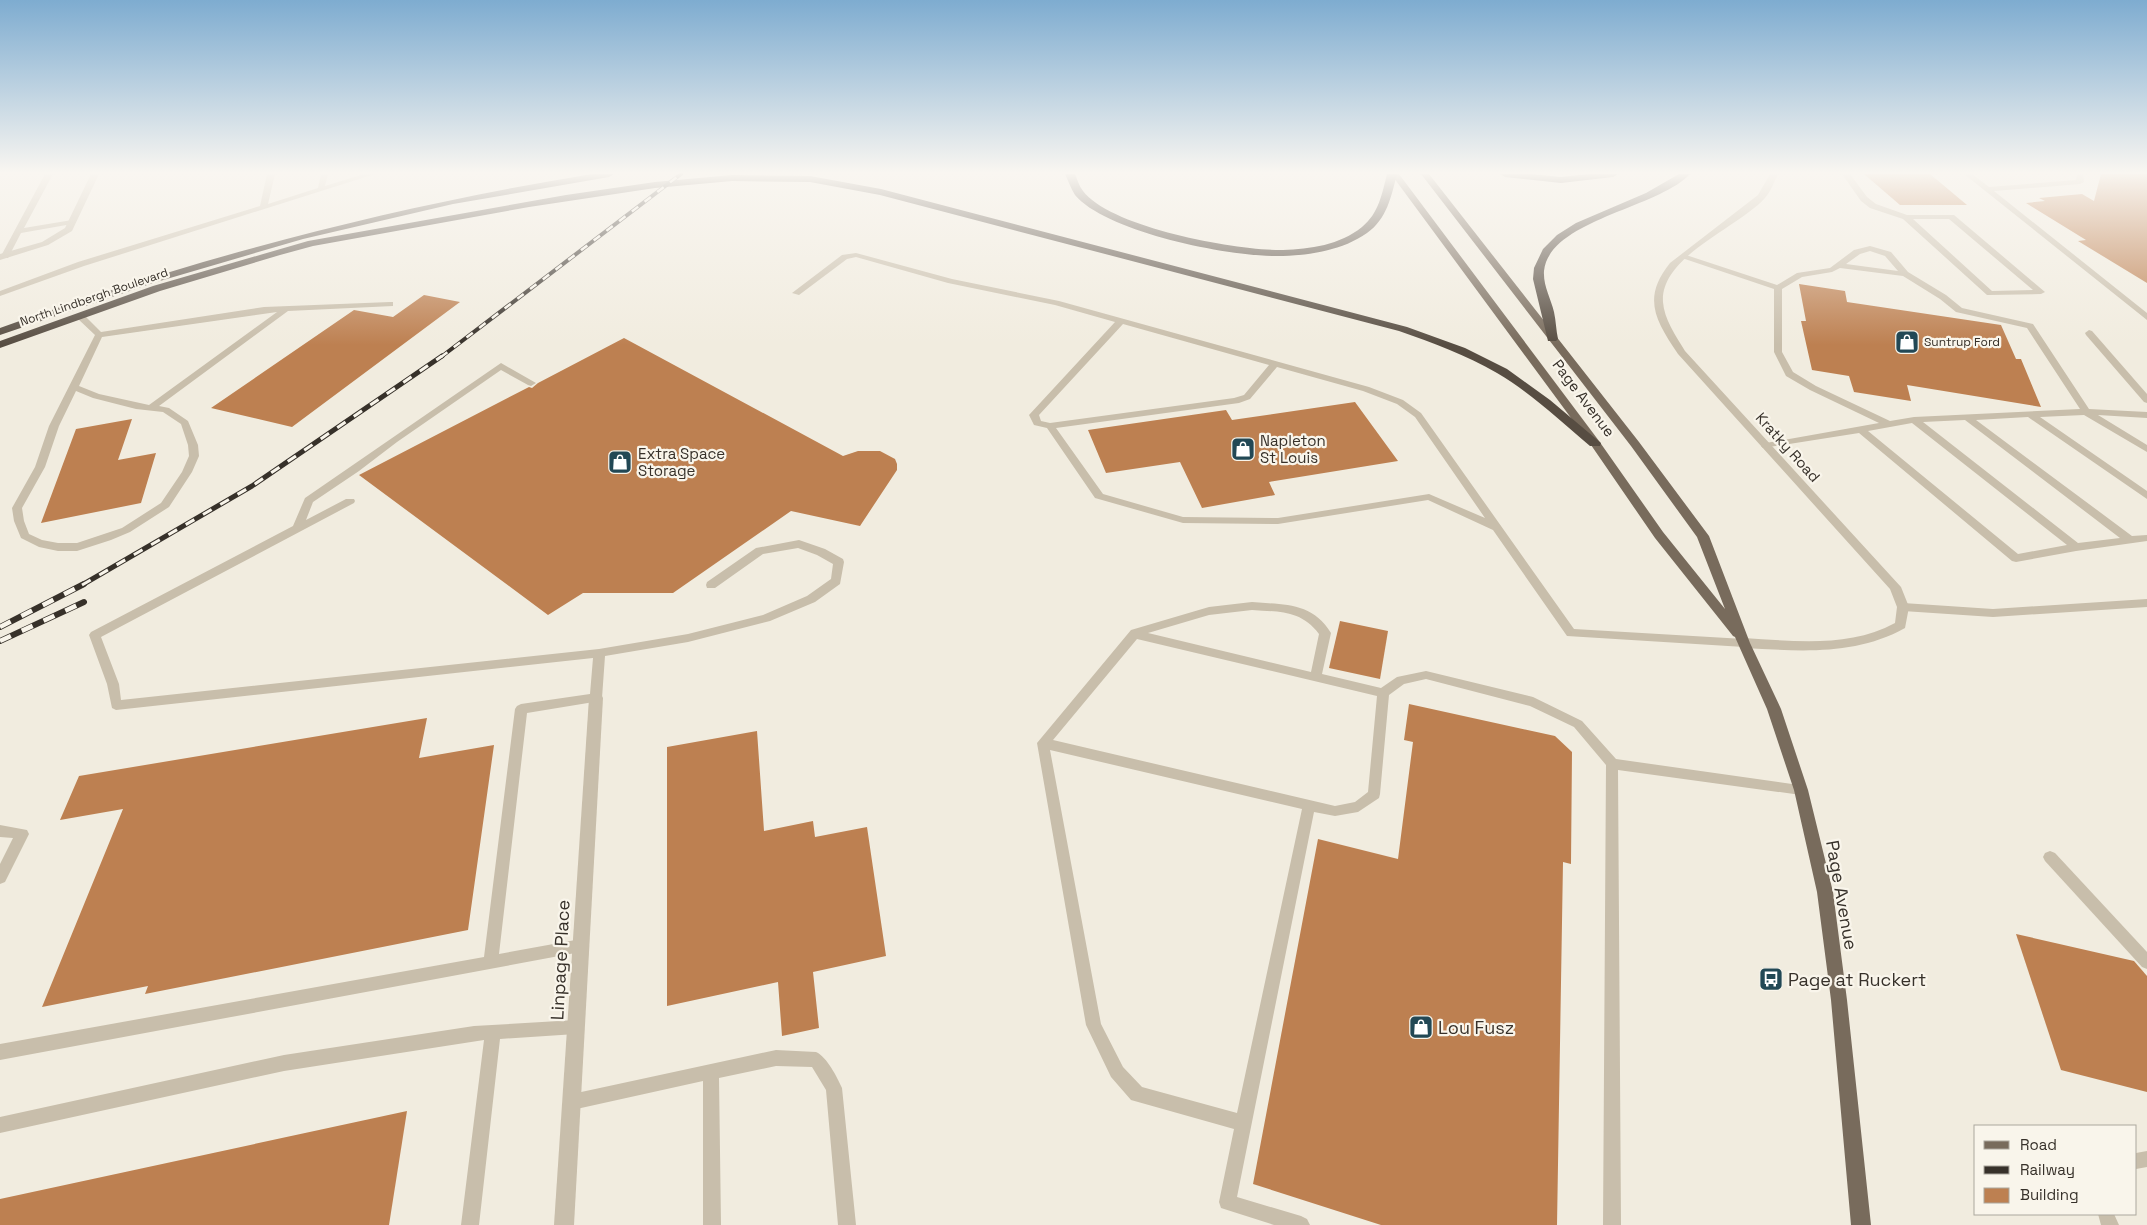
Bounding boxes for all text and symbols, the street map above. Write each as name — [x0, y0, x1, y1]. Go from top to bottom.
street label: North Lindbergh Boulevard — [18, 264, 170, 330]
shop icon: Suntrup Ford — [1894, 329, 1920, 355]
place label: Suntrup Ford — [1924, 334, 2000, 350]
street label: Page Avenue — [1549, 355, 1619, 441]
street label: Kratky Road — [1752, 408, 1824, 486]
place label: Napleton St Louis — [1260, 431, 1326, 467]
shop icon: Napleton St Louis — [1230, 436, 1256, 462]
place label: Extra Space Storage — [638, 444, 725, 480]
shop icon: Extra Space Storage — [607, 449, 633, 475]
street label: Page Avenue — [1821, 838, 1863, 952]
street label: Linpage Place — [545, 899, 575, 1021]
bus stop icon: Page at Ruckert — [1758, 966, 1784, 992]
place label: Page at Ruckert — [1788, 968, 1926, 991]
shop icon: Lou Fusz — [1408, 1014, 1434, 1040]
place label: Lou Fusz — [1438, 1016, 1514, 1039]
legend — [1974, 1125, 2137, 1215]
text: Road — [2020, 1135, 2057, 1154]
text: Railway — [2020, 1160, 2075, 1179]
text: Building — [2020, 1185, 2079, 1204]

